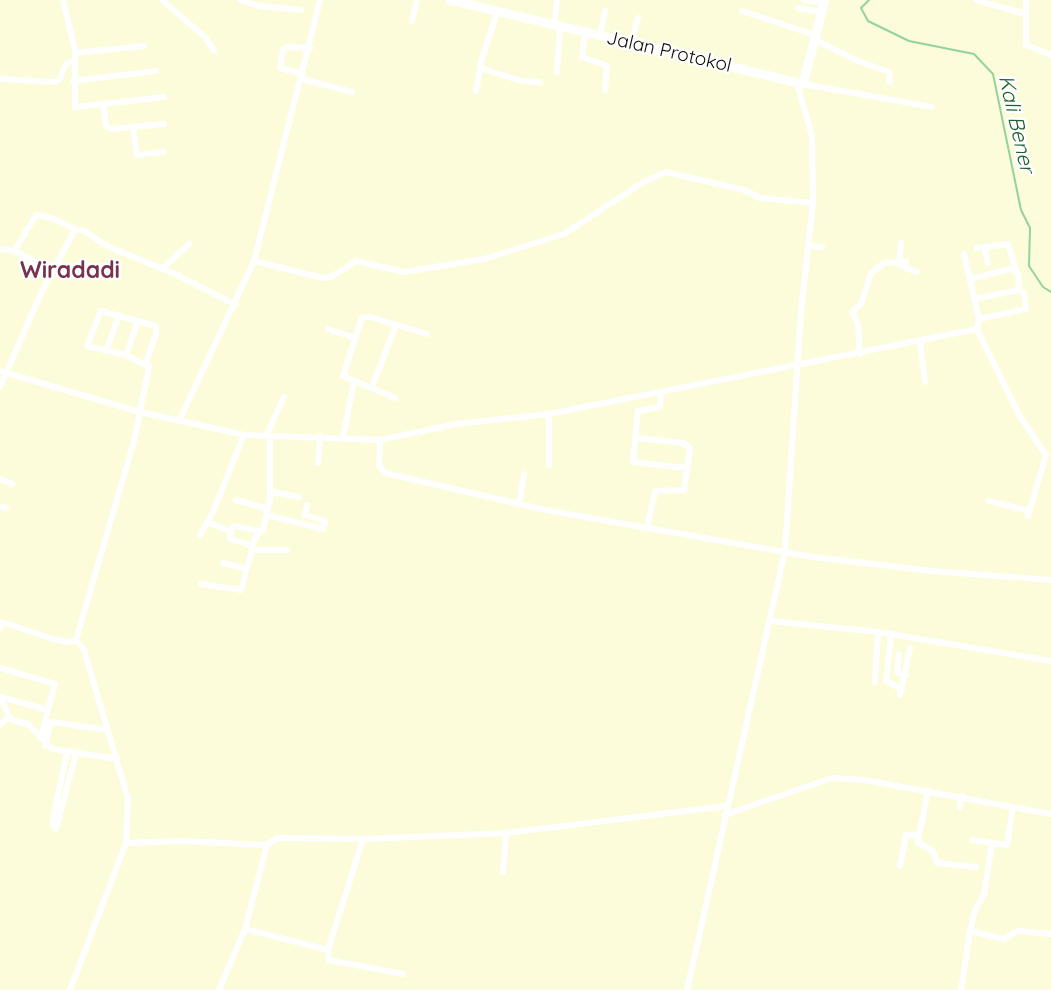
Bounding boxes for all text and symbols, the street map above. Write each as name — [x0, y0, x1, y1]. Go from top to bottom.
street label: Jalan Protokol — [604, 27, 734, 77]
water label: Kali Bener — [993, 73, 1039, 175]
district label: Wiradadi — [20, 257, 120, 285]

